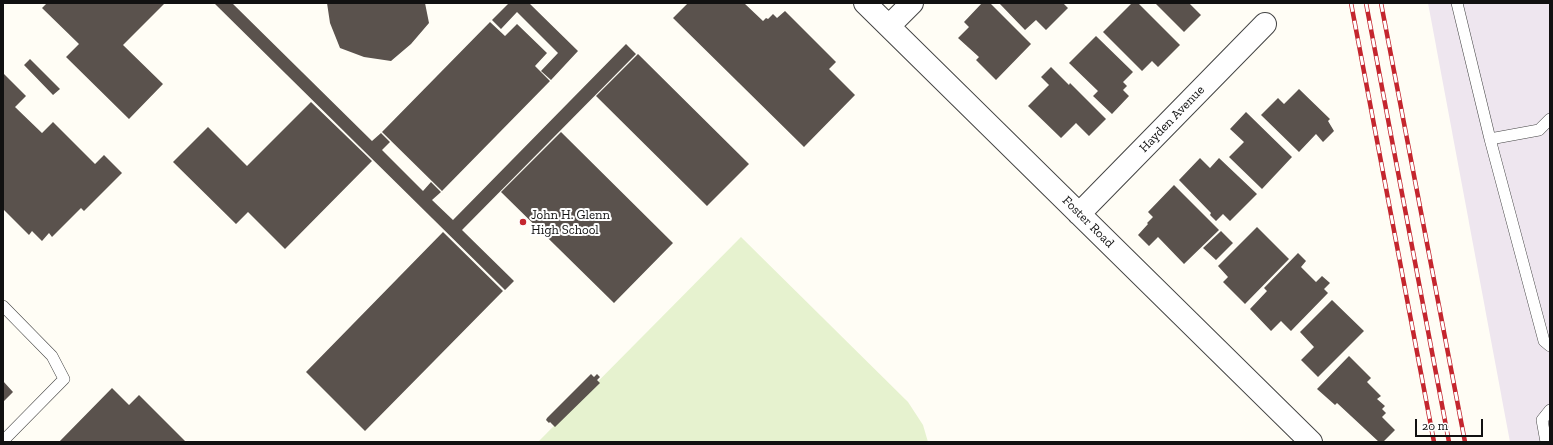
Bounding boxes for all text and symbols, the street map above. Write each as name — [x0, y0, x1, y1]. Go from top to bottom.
street label: Hayden Avenue — [1136, 82, 1208, 156]
street label: Foster Road — [1059, 193, 1117, 251]
place label: John H. Glenn High School — [531, 207, 610, 238]
marker: John H. Glenn High School — [518, 217, 528, 227]
scale bar — [1417, 411, 1485, 437]
text: 20 m — [1422, 419, 1448, 433]

